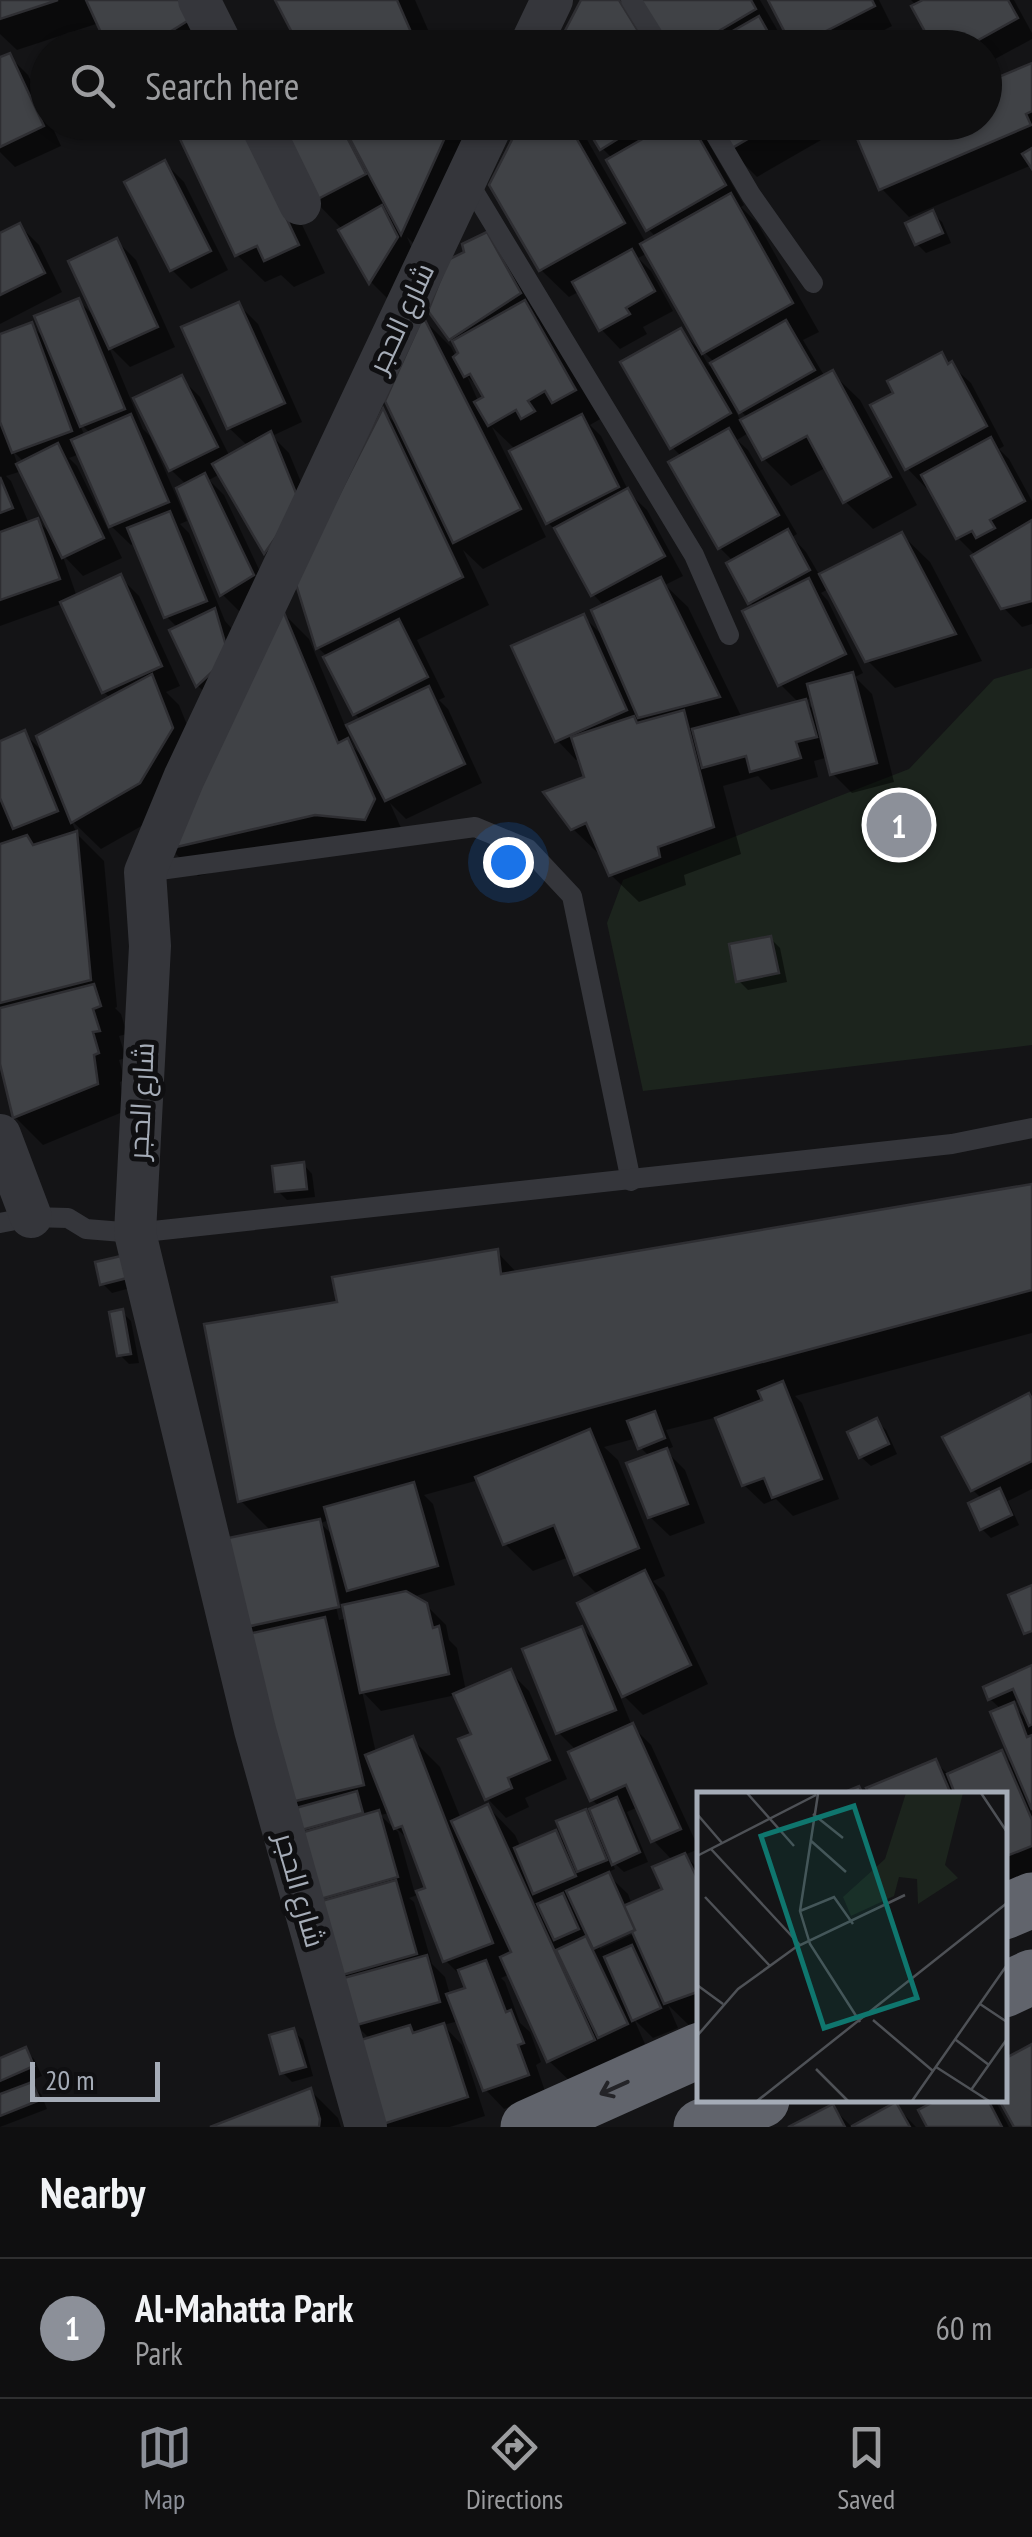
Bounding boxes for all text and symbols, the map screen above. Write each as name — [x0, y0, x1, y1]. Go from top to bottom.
search box — [30, 30, 1002, 140]
icon: search — [65, 58, 120, 113]
text: Search here — [145, 61, 299, 110]
street label: شارع الحجر — [358, 257, 443, 381]
pin: 1 — [866, 788, 932, 862]
your location — [483, 837, 534, 888]
street label: شارع الحجر — [119, 1041, 163, 1163]
inset map — [697, 1792, 1007, 2102]
street label: شارع الحجر — [265, 1826, 334, 1952]
scale bar — [30, 2057, 160, 2102]
text: 20 m — [45, 2061, 94, 2098]
one-way arrow — [600, 2080, 630, 2099]
text: Nearby — [40, 2165, 145, 2220]
text: Al-Mahatta Park — [135, 2283, 353, 2332]
text: 1 — [65, 2307, 80, 2349]
text: 60 m — [936, 2307, 992, 2349]
text: Park — [135, 2332, 183, 2374]
tab: Map — [137, 2420, 192, 2517]
tab: Directions — [466, 2420, 563, 2517]
tab: Saved — [837, 2420, 895, 2517]

